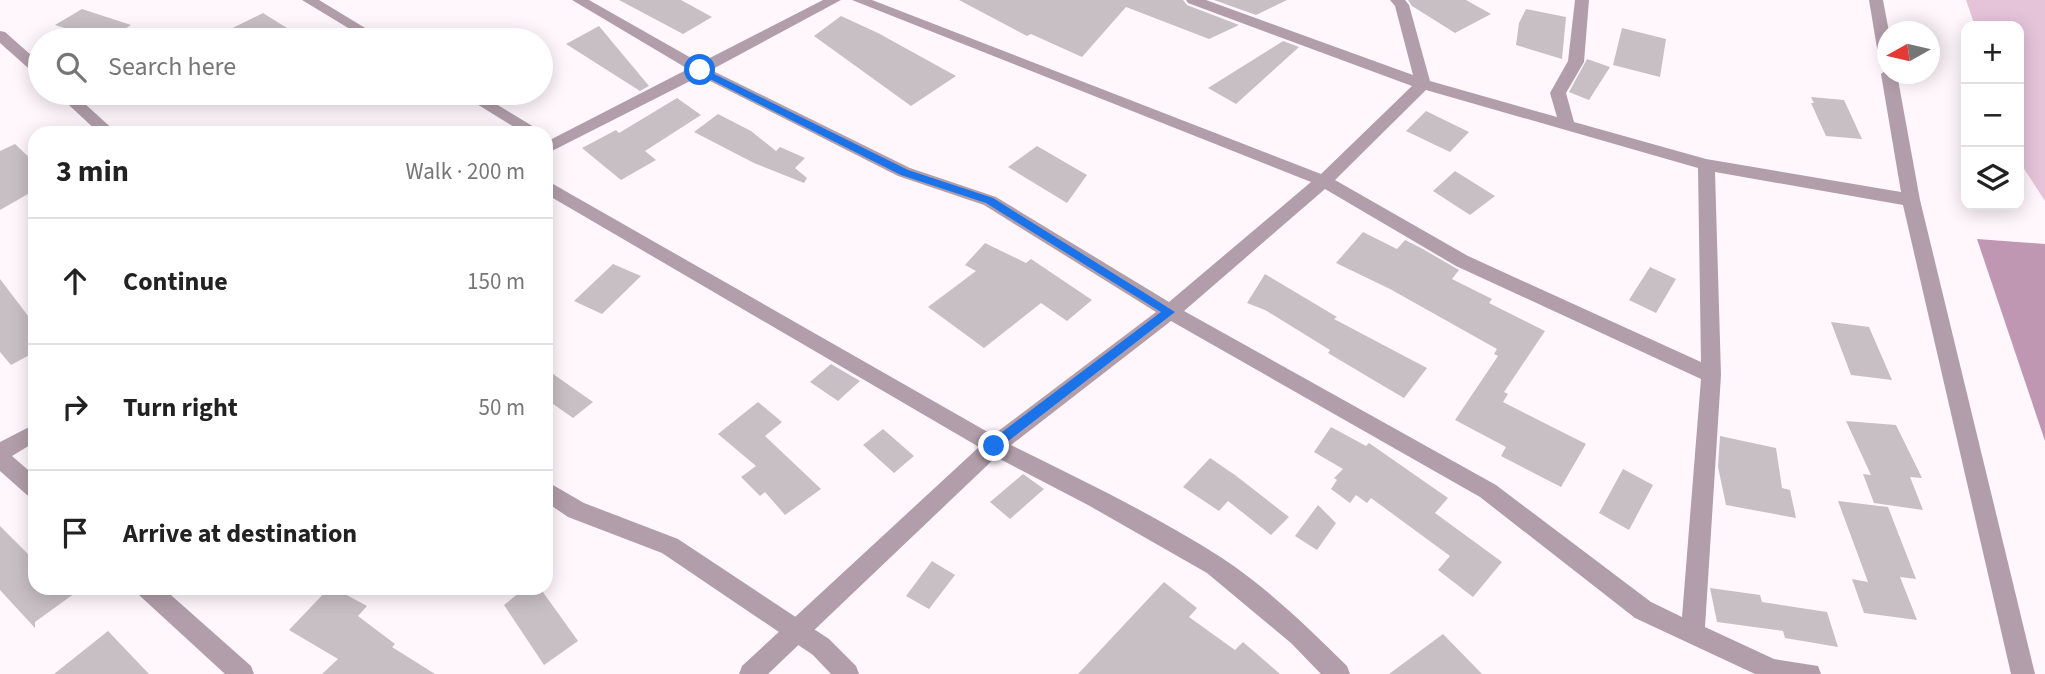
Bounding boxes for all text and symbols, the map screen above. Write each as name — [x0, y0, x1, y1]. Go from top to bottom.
north arrow — [1877, 21, 1940, 84]
map controls — [1961, 21, 2024, 210]
button: + — [1961, 21, 2024, 84]
search box — [28, 28, 553, 105]
icon: search — [52, 48, 90, 86]
text: Search here — [108, 48, 236, 85]
route start — [684, 54, 715, 85]
button: − — [1961, 84, 2024, 147]
button: layers — [1961, 147, 2024, 210]
text: 3 min — [56, 150, 129, 193]
text: Walk · 200 m — [406, 155, 525, 188]
icon: ahead — [56, 262, 94, 300]
text: Continue — [123, 263, 228, 300]
text: 150 m — [467, 265, 525, 298]
icon: right — [56, 388, 94, 426]
text: Turn right — [123, 389, 238, 426]
text: 50 m — [478, 391, 525, 424]
route end — [978, 430, 1009, 461]
icon: arrive — [56, 514, 94, 552]
text: Arrive at destination — [123, 515, 357, 552]

